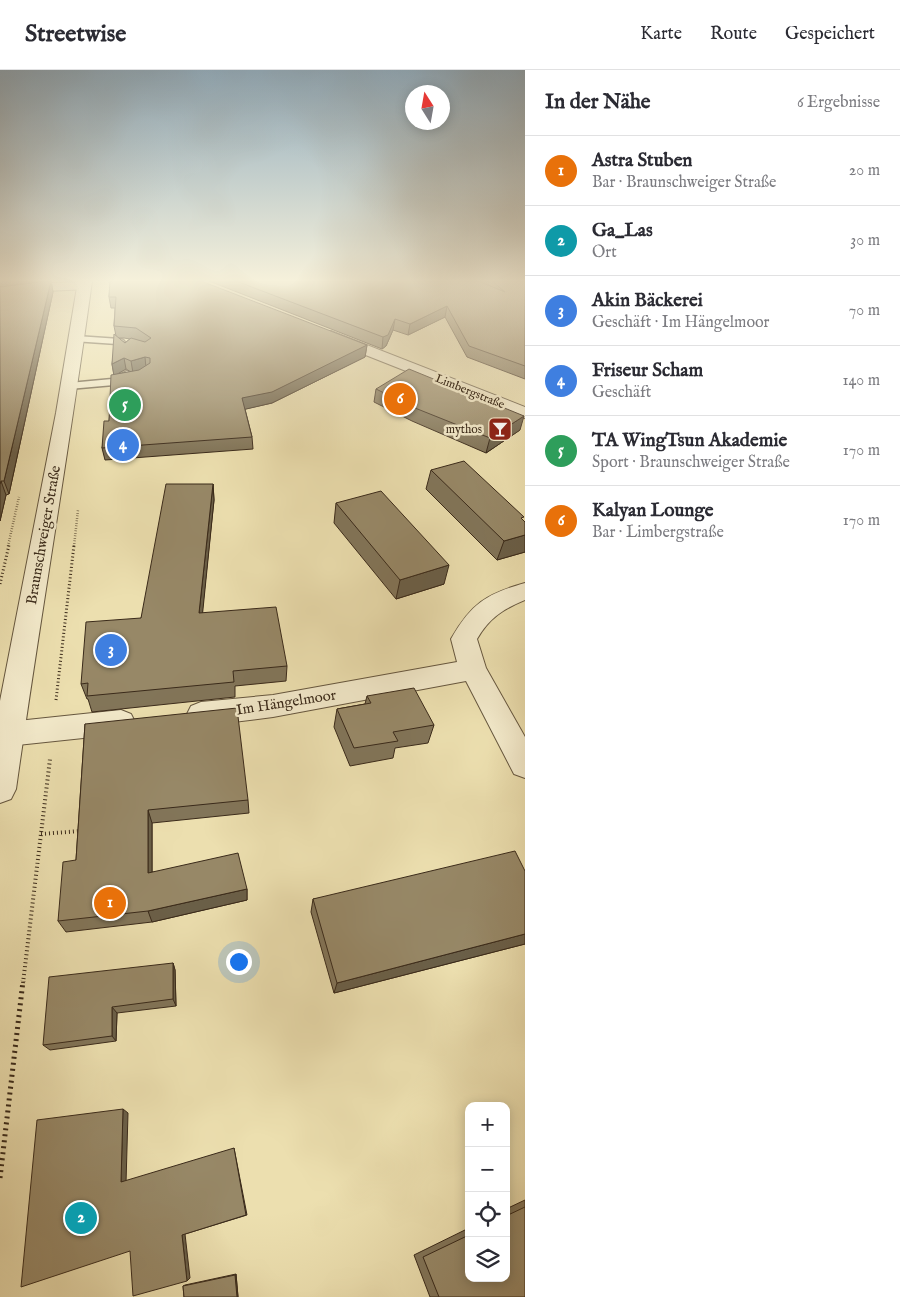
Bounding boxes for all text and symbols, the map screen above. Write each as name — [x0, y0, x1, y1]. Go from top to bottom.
text: Streetwise — [25, 19, 126, 50]
text: Karte — [640, 23, 682, 46]
text: Route — [710, 23, 757, 46]
text: Gespeichert — [785, 23, 875, 46]
north arrow — [405, 85, 450, 130]
text: In der Nähe — [545, 89, 651, 116]
text: 6 Ergebnisse — [797, 93, 880, 113]
text: Astra Stuben — [592, 149, 693, 173]
text: 1 — [558, 161, 564, 181]
text: 20 m — [849, 161, 880, 181]
text: Bar · Braunschweiger Straße — [592, 173, 776, 193]
text: Ga_Las — [592, 219, 653, 243]
text: 2 — [557, 231, 565, 251]
text: 30 m — [850, 231, 880, 251]
text: Ort — [592, 243, 617, 263]
text: Akin Bäckerei — [592, 289, 703, 313]
text: 3 — [558, 301, 564, 321]
text: 70 m — [849, 301, 880, 321]
text: Geschäft · Im Hängelmoor — [592, 313, 770, 333]
text: Friseur Scham — [592, 359, 703, 383]
street label: Limbergstraße — [433, 371, 507, 412]
text: 4 — [557, 371, 565, 391]
text: 140 m — [842, 371, 880, 391]
pin: 6 — [384, 380, 416, 418]
text: Geschäft — [592, 383, 651, 403]
pin: 5 — [109, 386, 141, 424]
bar icon: mythos — [487, 416, 513, 442]
place label: mythos — [446, 422, 482, 437]
pin: 4 — [107, 426, 139, 464]
text: TA WingTsun Akademie — [592, 429, 787, 453]
text: 5 — [558, 441, 564, 461]
text: 170 m — [843, 441, 880, 461]
text: Sport · Braunschweiger Straße — [592, 453, 790, 473]
street label: Braunschweiger Straße — [22, 464, 65, 606]
text: Kalyan Lounge — [592, 499, 713, 523]
text: 6 — [558, 511, 564, 531]
text: 170 m — [843, 511, 880, 531]
text: Bar · Limbergstraße — [592, 523, 724, 543]
pin: 3 — [95, 631, 127, 669]
street label: Im Hängelmoor — [235, 685, 338, 720]
pin: 1 — [94, 884, 126, 922]
your location — [226, 949, 252, 975]
map controls — [465, 1102, 510, 1282]
button: + — [465, 1102, 510, 1147]
button: − — [465, 1147, 510, 1192]
button: locate — [465, 1192, 510, 1237]
pin: 2 — [65, 1199, 97, 1237]
button: layers — [465, 1237, 510, 1282]

